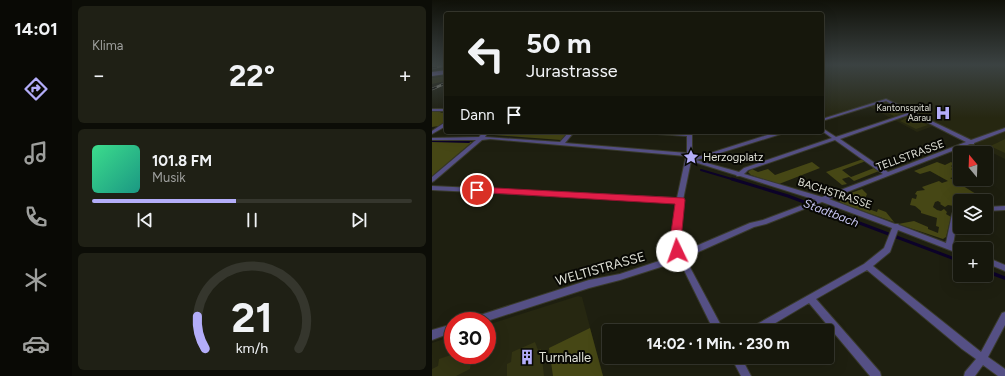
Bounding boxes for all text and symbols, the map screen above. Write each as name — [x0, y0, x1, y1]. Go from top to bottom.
text: 14:01 — [14, 18, 58, 40]
text: 50 m — [526, 26, 592, 60]
icon: left — [460, 28, 512, 80]
text: Klima — [92, 38, 124, 53]
text: 22° — [229, 57, 275, 94]
text: Jurastrasse — [526, 60, 618, 82]
text: − — [92, 62, 106, 89]
text: + — [398, 62, 412, 89]
icon: directions — [22, 75, 50, 103]
place label: Kantonsspital Aarau — [877, 102, 931, 123]
icon: arrive — [503, 104, 525, 126]
hospital icon: Kantonsspital Aarau — [934, 104, 952, 122]
text: Dann — [460, 106, 495, 124]
street label: TELLSTRASSE — [874, 137, 946, 174]
icon: music — [22, 139, 50, 167]
north arrow — [953, 146, 993, 186]
map controls — [953, 146, 993, 282]
place icon: Herzogplatz — [682, 148, 700, 166]
place label: Herzogplatz — [703, 151, 763, 164]
text: 101.8 FM — [152, 152, 212, 170]
text: Musik — [152, 170, 186, 185]
pin — [460, 173, 494, 207]
street label: BACHSTRASSE — [796, 175, 874, 212]
icon: arrive — [466, 179, 488, 201]
button: layers — [953, 194, 993, 234]
water label: Stadtbach — [801, 196, 861, 230]
icon: phone — [22, 203, 50, 231]
icon: previous — [134, 209, 156, 231]
icon: pause — [241, 209, 263, 231]
icon: next — [348, 209, 370, 231]
position arrow — [656, 230, 698, 272]
button: + — [953, 242, 993, 282]
street label: WELTISTRASSE — [554, 249, 647, 288]
icon: climate — [22, 266, 50, 294]
text: 21 — [231, 292, 273, 342]
speed limit sign: 30 — [444, 312, 496, 364]
icon: car — [22, 330, 50, 358]
text: 14:02 · 1 Min. · 230 m — [646, 335, 790, 353]
text: km/h — [236, 339, 268, 357]
building icon: Turnhalle — [518, 348, 536, 366]
place label: Turnhalle — [539, 350, 591, 365]

